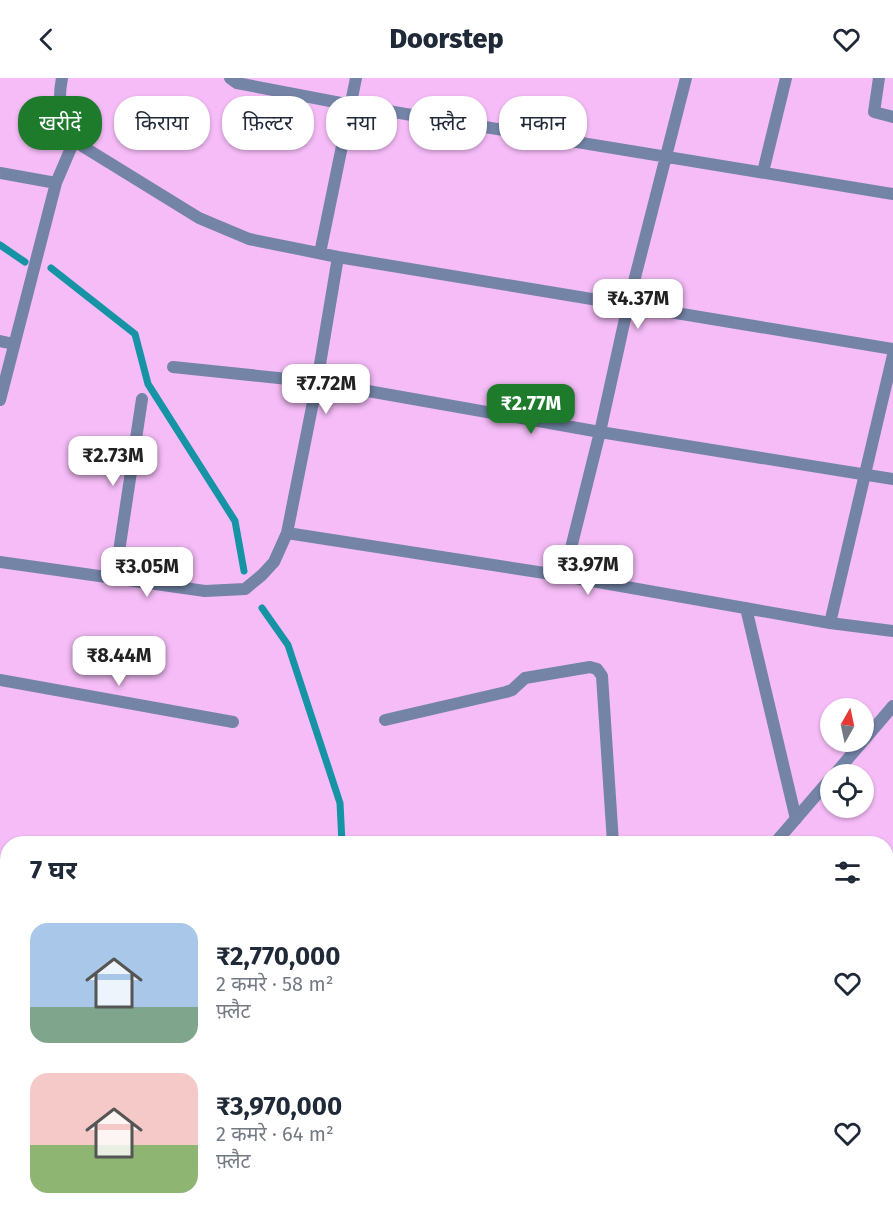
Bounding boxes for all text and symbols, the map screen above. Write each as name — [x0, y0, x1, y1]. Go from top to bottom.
icon: back — [30, 23, 63, 56]
text: Doorstep — [389, 23, 504, 55]
icon: heart — [830, 23, 863, 56]
chip: खरीदें — [18, 96, 102, 150]
chip: किराया — [114, 96, 210, 150]
chip: फ़िल्टर — [222, 96, 314, 150]
chip: नया — [326, 96, 397, 150]
chip: फ़्लैट — [409, 96, 487, 150]
chip: मकान — [499, 96, 587, 150]
pin: ₹4.37M — [589, 279, 687, 330]
text: ₹4.37M — [607, 286, 669, 310]
pin: ₹7.72M — [277, 364, 375, 415]
text: ₹7.72M — [296, 371, 356, 395]
pin: ₹2.77M — [482, 384, 580, 435]
text: ₹2.77M — [501, 391, 561, 415]
pin: ₹2.73M — [64, 436, 162, 487]
text: ₹2.73M — [82, 443, 144, 467]
pin: ₹3.97M — [539, 545, 637, 596]
pin: ₹3.05M — [98, 547, 196, 598]
text: ₹3.97M — [557, 552, 619, 576]
text: ₹3.05M — [115, 554, 179, 578]
pin: ₹8.44M — [70, 636, 168, 687]
text: ₹8.44M — [87, 643, 151, 667]
north arrow — [820, 698, 874, 752]
map controls — [820, 698, 874, 818]
button: locate — [820, 764, 874, 818]
text: 7 घर — [30, 855, 77, 886]
icon: filters — [831, 856, 864, 889]
text: ₹2,770,000 — [216, 941, 341, 972]
icon: home — [78, 947, 150, 1019]
icon: heart — [831, 967, 864, 1000]
text: 2 कमरे · 58 m² — [216, 972, 333, 996]
text: फ़्लैट — [216, 999, 251, 1023]
text: ₹3,970,000 — [216, 1091, 342, 1122]
icon: home — [78, 1097, 150, 1169]
icon: heart — [831, 1117, 864, 1150]
text: 2 कमरे · 64 m² — [216, 1122, 334, 1146]
text: फ़्लैट — [216, 1149, 251, 1173]

